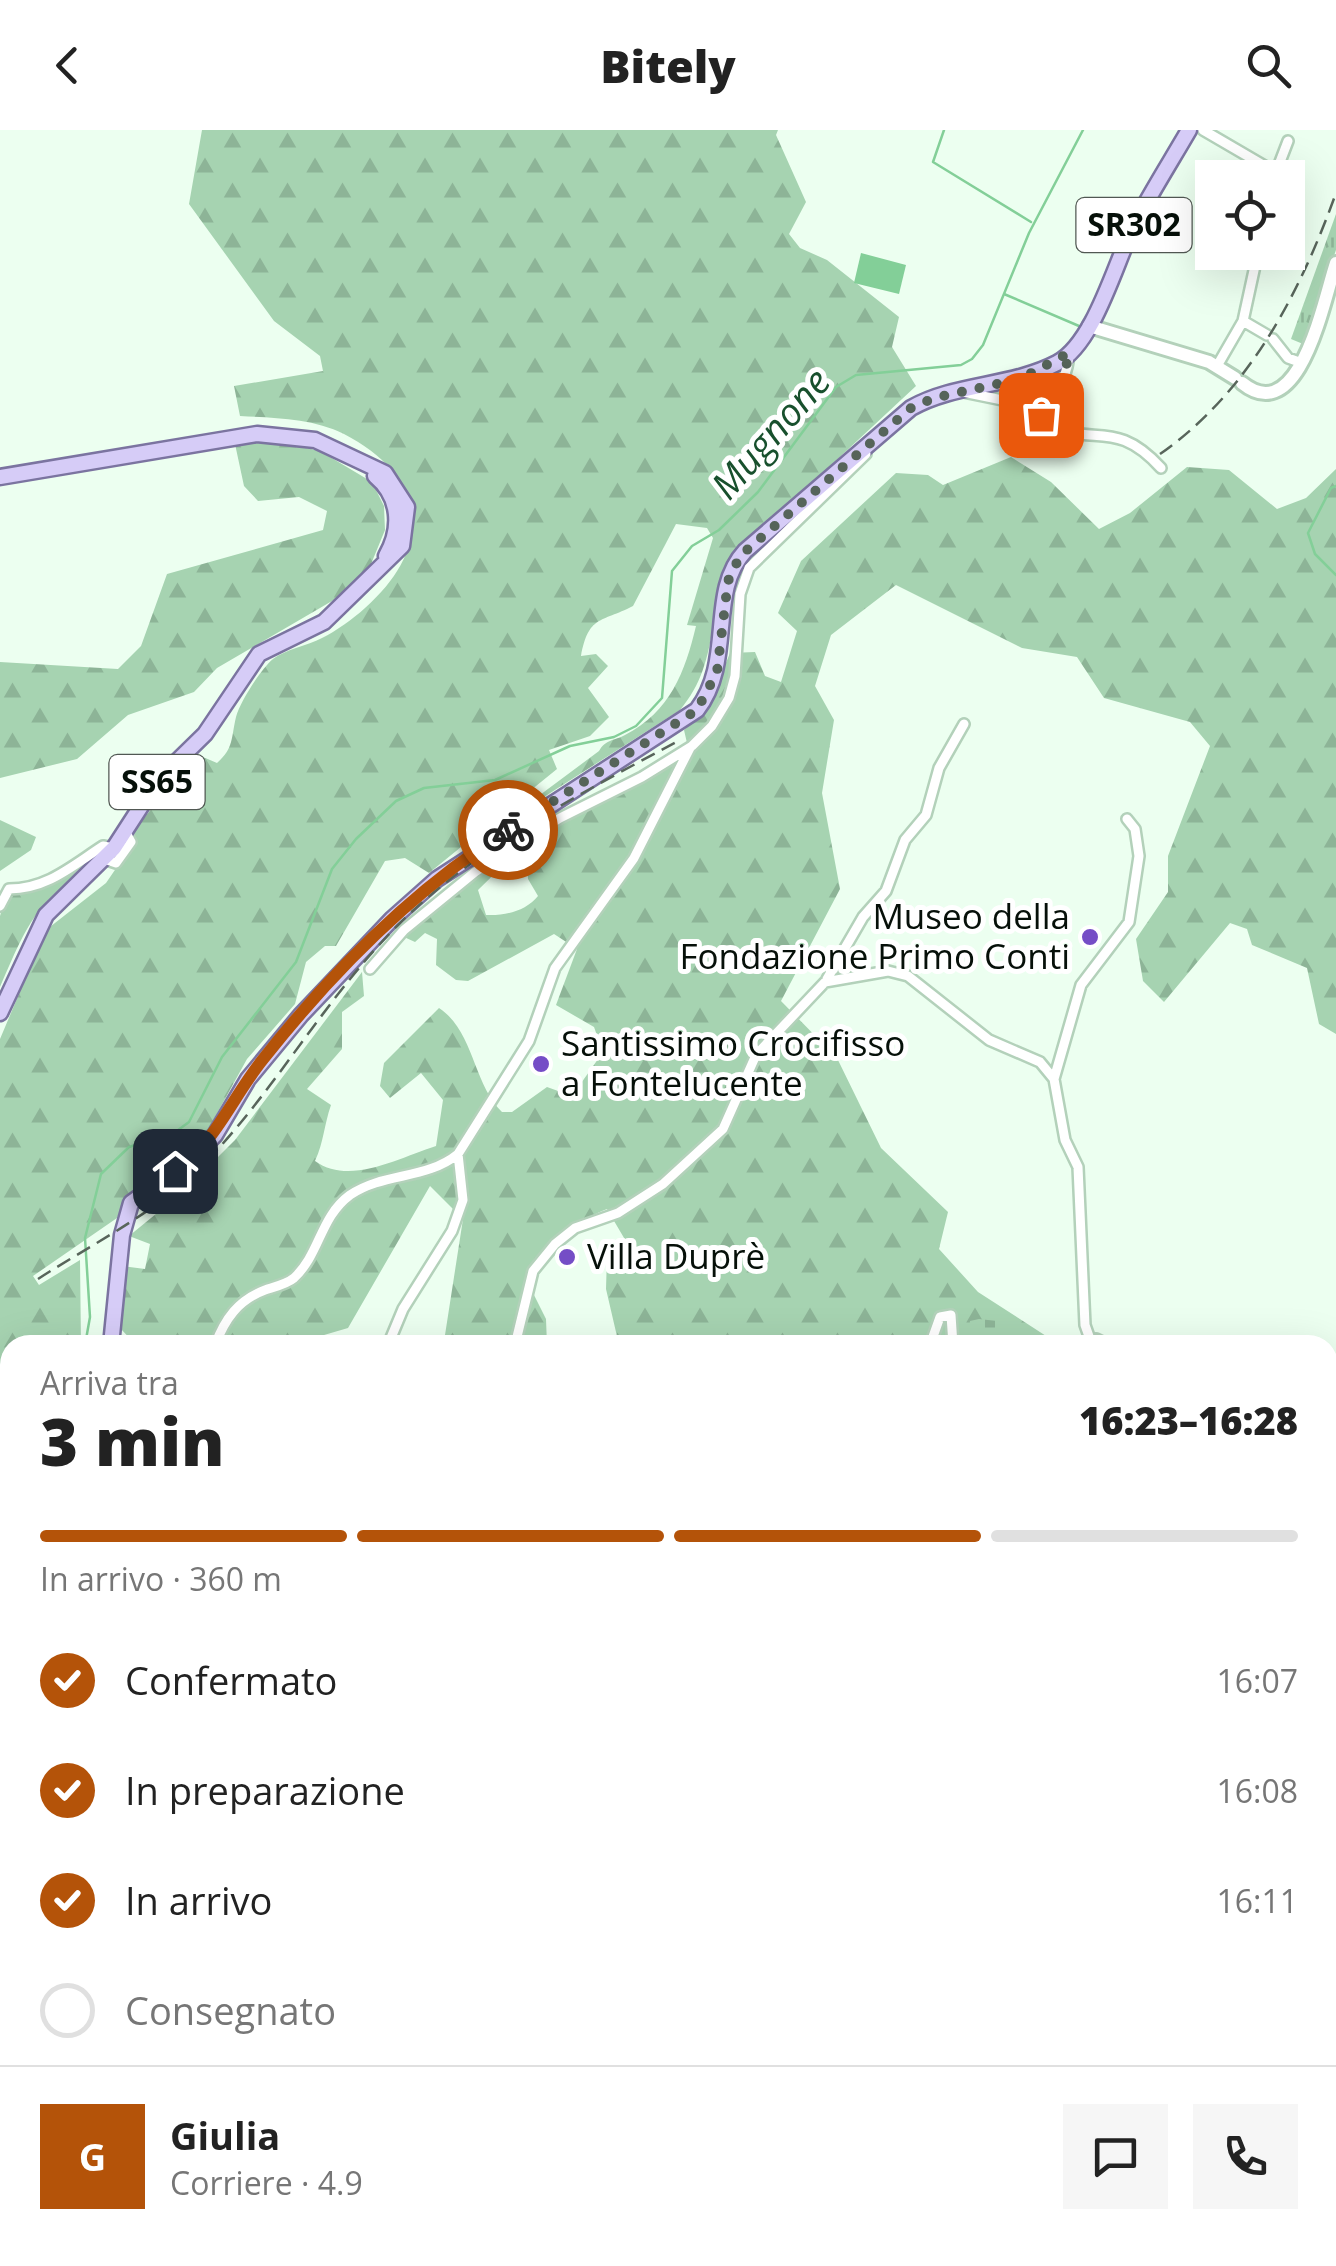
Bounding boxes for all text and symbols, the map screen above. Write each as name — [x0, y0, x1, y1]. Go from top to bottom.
text: Bitely — [600, 35, 736, 96]
icon: back — [40, 38, 95, 93]
icon: search — [1241, 38, 1296, 93]
map controls — [1195, 160, 1305, 270]
button: locate — [1195, 160, 1305, 270]
road number: SR302 — [1076, 198, 1192, 252]
water label: Mugnone — [698, 356, 841, 509]
pin — [999, 373, 1084, 458]
icon: bag — [1014, 388, 1069, 443]
road number: SS65 — [110, 755, 204, 809]
courier — [458, 780, 558, 880]
icon: bike — [481, 803, 536, 858]
place label: Museo della Fondazione Primo Conti — [679, 892, 1070, 979]
marker: Museo della Fondazione Primo Conti — [1079, 926, 1101, 948]
place label: Santissimo Crocifisso a Fontelucente — [561, 1019, 905, 1106]
marker: Santissimo Crocifisso a Fontelucente — [530, 1053, 552, 1075]
pin — [133, 1129, 218, 1214]
icon: home — [148, 1144, 203, 1199]
place label: Villa Duprè — [587, 1232, 765, 1279]
marker: Villa Duprè — [556, 1246, 578, 1268]
text: Arriva tra — [40, 1361, 179, 1404]
text: 16:23–16:28 — [1079, 1394, 1298, 1446]
text: 3 min — [40, 1397, 225, 1485]
text: In arrivo · 360 m — [40, 1557, 282, 1600]
icon: check — [40, 1653, 95, 1708]
text: Confermato — [125, 1654, 337, 1706]
text: 16:07 — [1216, 1659, 1298, 1702]
icon: check — [40, 1763, 95, 1818]
text: In preparazione — [125, 1764, 405, 1816]
text: 16:08 — [1216, 1769, 1298, 1812]
icon: check — [40, 1873, 95, 1928]
text: In arrivo — [125, 1874, 272, 1926]
text: 16:11 — [1216, 1879, 1298, 1922]
text: Consegnato — [125, 1984, 336, 2036]
button: chat — [1063, 2104, 1168, 2209]
button: phone — [1193, 2104, 1298, 2209]
text: Giulia — [170, 2109, 280, 2161]
text: G — [79, 2130, 106, 2182]
text: Corriere · 4.9 — [170, 2161, 363, 2204]

